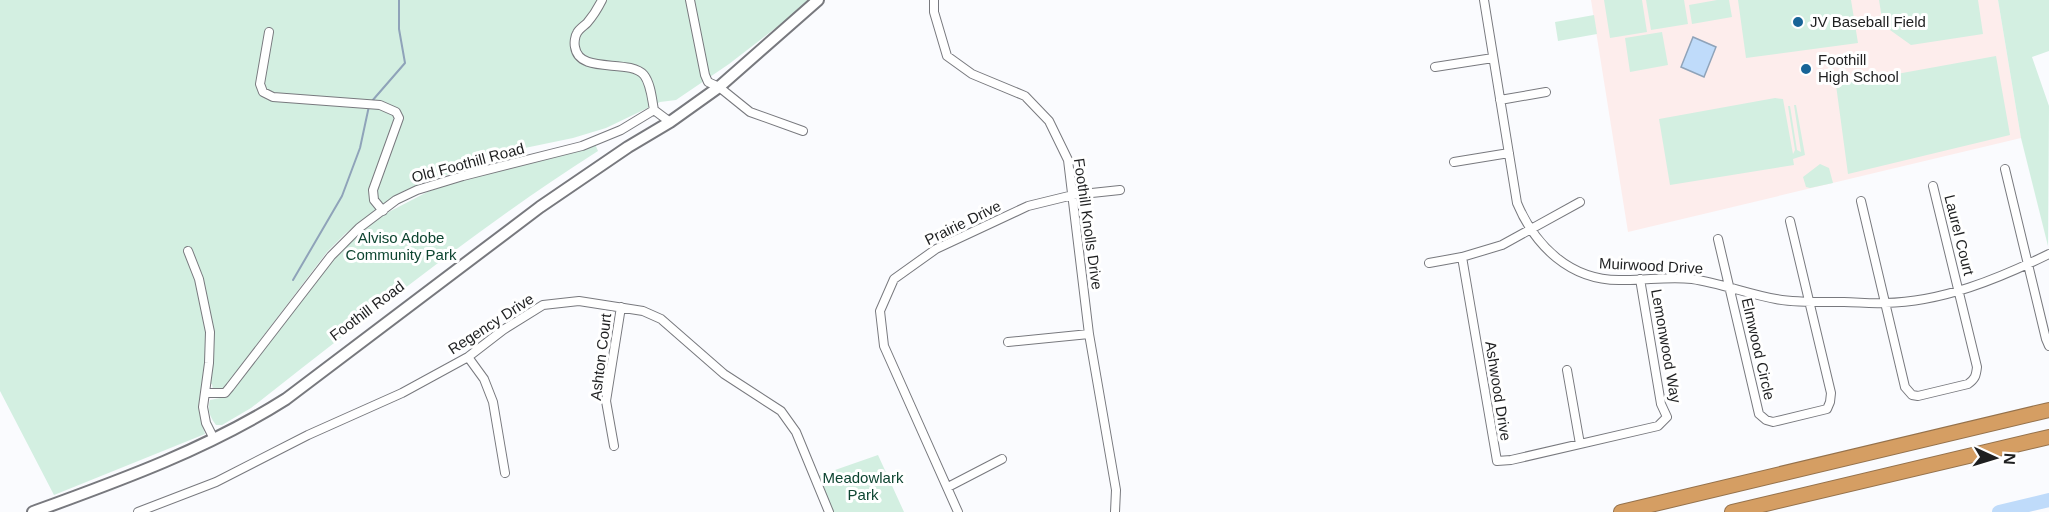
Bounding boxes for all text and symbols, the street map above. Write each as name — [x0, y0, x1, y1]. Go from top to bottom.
place label: JV Baseball Field — [1810, 13, 1926, 30]
marker: JV Baseball Field — [1791, 15, 1805, 29]
place label: Foothill High School — [1818, 51, 1899, 85]
marker: Foothill High School — [1799, 62, 1813, 76]
street label: Old Foothill Road — [410, 139, 526, 186]
street label: Foothill Knolls Drive — [1071, 157, 1106, 291]
street label: Laurel Court — [1941, 193, 1978, 278]
street label: Prairie Drive — [922, 197, 1004, 248]
park label: Alviso Adobe Community Park — [346, 229, 457, 263]
street label: Muirwood Drive — [1599, 254, 1704, 277]
street label: Foothill Road — [326, 277, 407, 344]
street label: Lemonwood Way — [1648, 288, 1685, 405]
street label: Regency Drive — [445, 290, 537, 357]
street label: Elmwood Circle — [1738, 296, 1778, 402]
street label: Ashton Court — [587, 312, 614, 401]
street label: Ashwood Drive — [1482, 340, 1515, 442]
north arrow — [1965, 428, 2025, 488]
text: N — [2001, 453, 2018, 465]
park label: Meadowlark Park — [823, 469, 904, 503]

